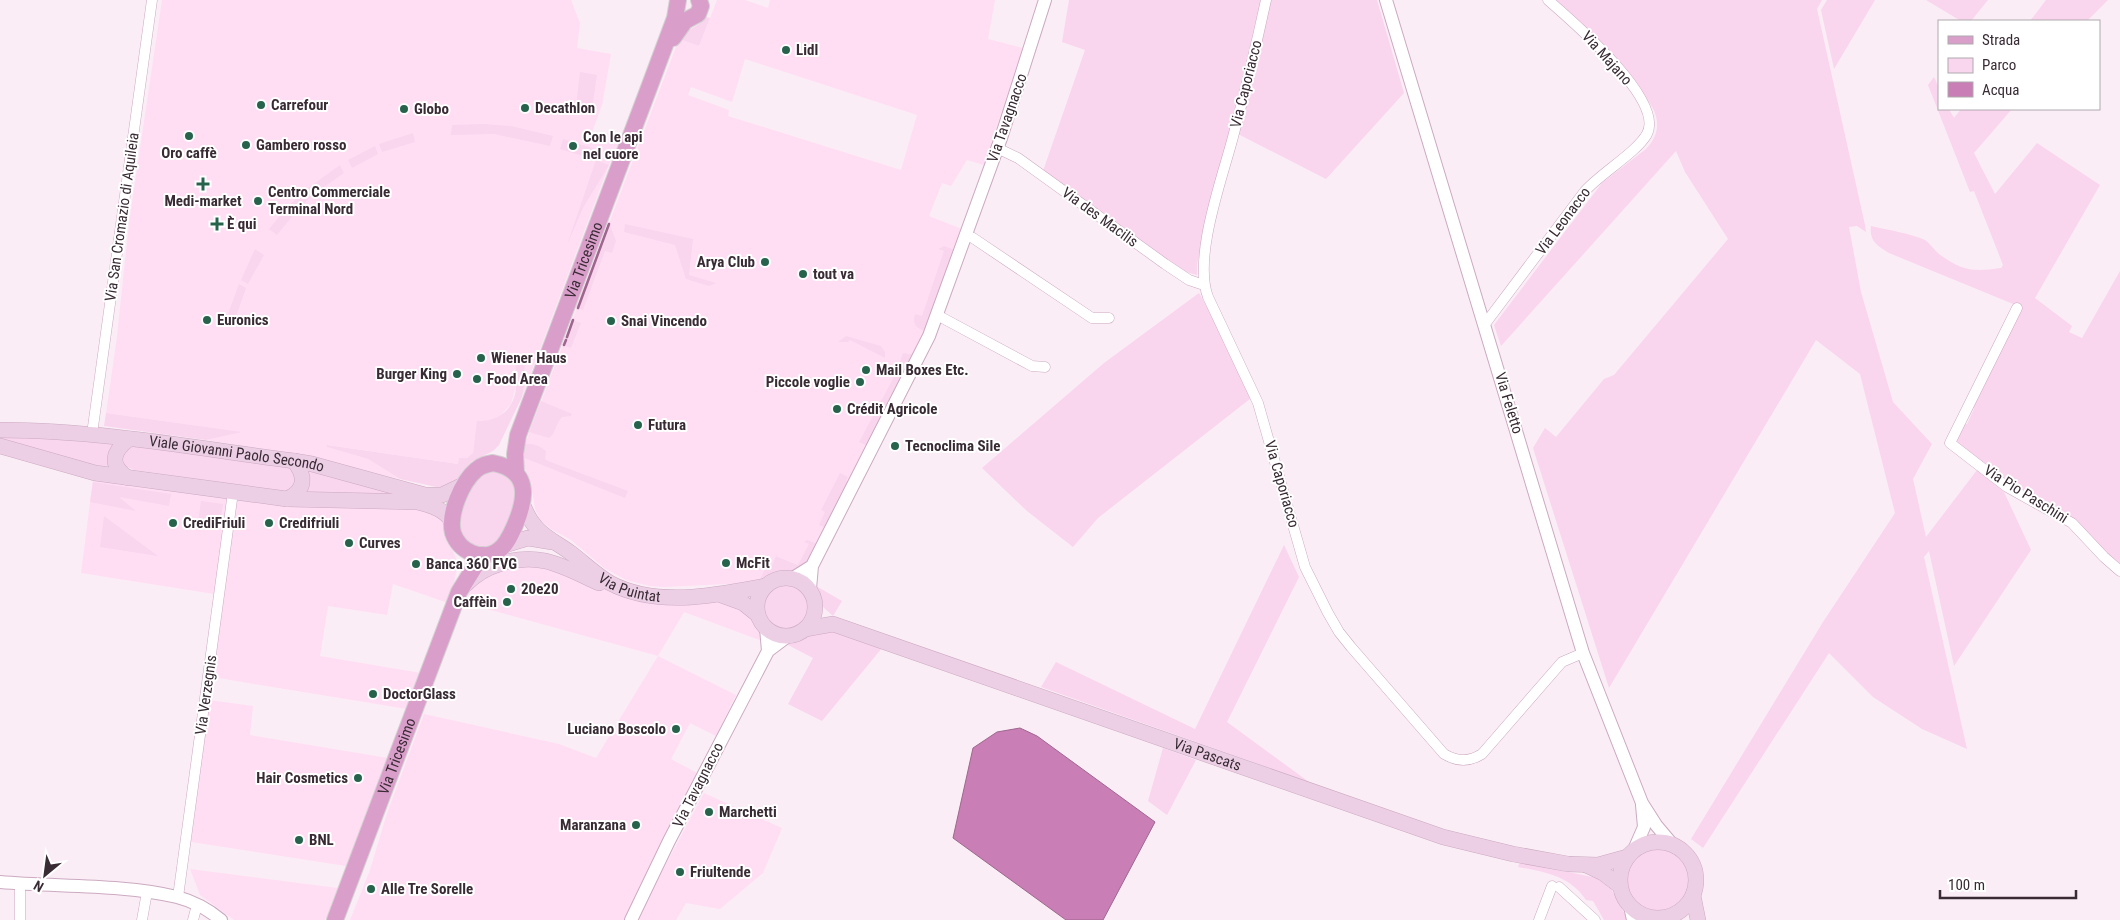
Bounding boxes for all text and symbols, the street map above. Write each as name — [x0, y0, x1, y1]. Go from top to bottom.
legend — [1938, 20, 2100, 110]
street label: Via Majano — [1578, 27, 1636, 89]
text: Strada — [1982, 31, 2020, 49]
street label: Via Caporiacco — [1226, 38, 1266, 130]
place label: Lidl — [796, 41, 818, 59]
marker: Lidl — [780, 44, 792, 56]
text: Parco — [1982, 56, 2016, 74]
street label: Via Tavagnacco — [983, 71, 1031, 165]
text: Acqua — [1982, 81, 2020, 99]
place label: Carrefour — [271, 96, 328, 114]
marker: Carrefour — [255, 99, 267, 111]
place label: Decathlon — [535, 99, 595, 117]
place label: Globo — [414, 100, 449, 118]
marker: Decathlon — [519, 102, 531, 114]
marker: Globo — [398, 103, 410, 115]
place label: Con le api nel cuore — [583, 128, 643, 163]
marker: Oro caffè — [183, 130, 195, 142]
street label: Via San Cromazio di Aquileia — [101, 131, 143, 303]
place label: Gambero rosso — [256, 136, 346, 154]
marker: Gambero rosso — [240, 139, 252, 151]
marker: Con le api nel cuore — [567, 140, 579, 152]
place label: Oro caffè — [161, 144, 217, 162]
marker: Medi-market — [197, 178, 209, 190]
place label: Centro Commerciale Terminal Nord — [268, 183, 390, 218]
street label: Via des Macilis — [1058, 183, 1142, 251]
street label: Via Leonacco — [1532, 184, 1594, 258]
place label: Medi-market — [164, 192, 242, 210]
marker: Centro Commerciale Terminal Nord — [252, 195, 264, 207]
place label: È qui — [227, 215, 256, 233]
marker: È qui — [211, 218, 223, 230]
street label: Via Tricesimo — [561, 219, 607, 301]
place label: Arya Club — [697, 253, 755, 271]
marker: Arya Club — [759, 256, 771, 268]
place label: tout va — [813, 265, 854, 283]
marker: tout va — [797, 268, 809, 280]
place label: Euronics — [217, 311, 269, 329]
place label: Snai Vincendo — [621, 312, 707, 330]
marker: Euronics — [201, 314, 213, 326]
marker: Snai Vincendo — [605, 315, 617, 327]
place label: Wiener Haus — [491, 349, 567, 367]
marker: Wiener Haus — [475, 352, 487, 364]
place label: Mail Boxes Etc. — [876, 361, 968, 379]
marker: Mail Boxes Etc. — [860, 364, 872, 376]
place label: Burger King — [376, 365, 447, 383]
marker: Burger King — [451, 368, 463, 380]
place label: Food Area — [487, 370, 548, 388]
street label: Via Feletto — [1491, 370, 1527, 436]
marker: Food Area — [471, 373, 483, 385]
place label: Piccole voglie — [766, 373, 850, 391]
marker: Piccole voglie — [854, 376, 866, 388]
place label: Crédit Agricole — [847, 400, 937, 418]
marker: Crédit Agricole — [831, 403, 843, 415]
place label: Futura — [648, 416, 686, 434]
marker: Futura — [632, 419, 644, 431]
street label: Viale Giovanni Paolo Secondo — [148, 432, 326, 476]
place label: Tecnoclima Sile — [905, 437, 1000, 455]
street label: Via Caporiacco — [1261, 438, 1303, 530]
marker: Tecnoclima Sile — [889, 440, 901, 452]
street label: Via Pio Paschini — [1981, 461, 2071, 527]
place label: CrediFriuli — [183, 514, 245, 532]
place label: Credifriuli — [279, 514, 339, 532]
marker: CrediFriuli — [167, 517, 179, 529]
marker: Credifriuli — [263, 517, 275, 529]
place label: Curves — [359, 534, 401, 552]
marker: Curves — [343, 537, 355, 549]
place label: McFit — [736, 554, 770, 572]
place label: Banca 360 FVG — [426, 555, 517, 573]
marker: McFit — [720, 557, 732, 569]
marker: Banca 360 FVG — [410, 558, 422, 570]
street label: Via Puintat — [595, 569, 661, 606]
place label: 20e20 — [521, 580, 559, 598]
marker: 20e20 — [505, 583, 517, 595]
place label: Caffèin — [453, 593, 497, 611]
marker: Caffèin — [501, 596, 513, 608]
street label: Via Verzegnis — [191, 654, 221, 736]
place label: DoctorGlass — [383, 685, 456, 703]
marker: DoctorGlass — [367, 688, 379, 700]
street label: Via Tricesimo — [374, 715, 420, 797]
place label: Luciano Boscolo — [567, 720, 666, 738]
marker: Luciano Boscolo — [670, 723, 682, 735]
street label: Via Pascats — [1171, 735, 1244, 775]
street label: Via Tavagnacco — [669, 739, 727, 831]
place label: Hair Cosmetics — [256, 769, 348, 787]
marker: Hair Cosmetics — [352, 772, 364, 784]
place label: Marchetti — [719, 803, 777, 821]
marker: Marchetti — [703, 806, 715, 818]
place label: Maranzana — [560, 816, 626, 834]
marker: Maranzana — [630, 819, 642, 831]
place label: BNL — [309, 831, 334, 849]
marker: BNL — [293, 834, 305, 846]
north arrow — [20, 850, 70, 900]
place label: Friultende — [690, 863, 751, 881]
marker: Friultende — [674, 866, 686, 878]
scale bar — [1940, 868, 2076, 900]
text: 100 m — [1948, 876, 1985, 894]
text: N — [31, 877, 46, 895]
place label: Alle Tre Sorelle — [381, 880, 473, 898]
marker: Alle Tre Sorelle — [365, 883, 377, 895]

